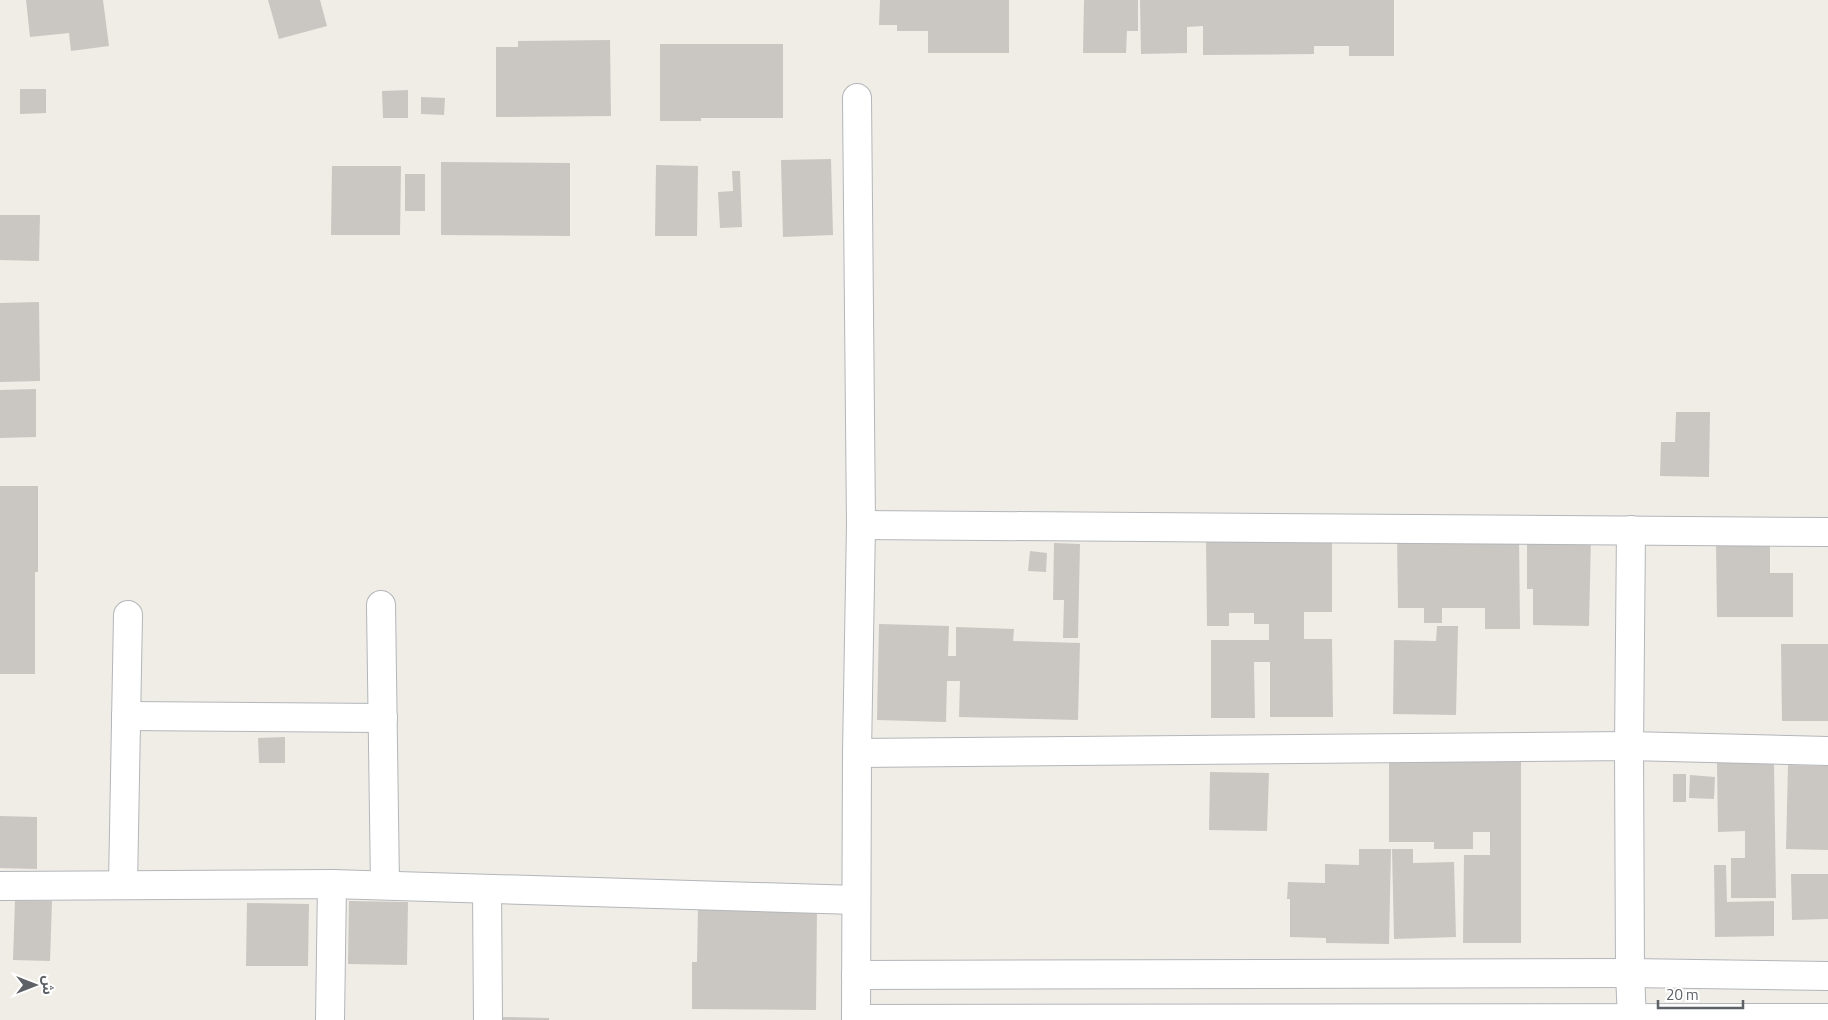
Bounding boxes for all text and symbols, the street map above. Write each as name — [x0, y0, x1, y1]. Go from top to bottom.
north arrow — [10, 960, 60, 1010]
text: ش — [38, 975, 59, 995]
scale bar — [1658, 978, 1743, 1010]
text: 20 m — [1666, 983, 1699, 1006]

